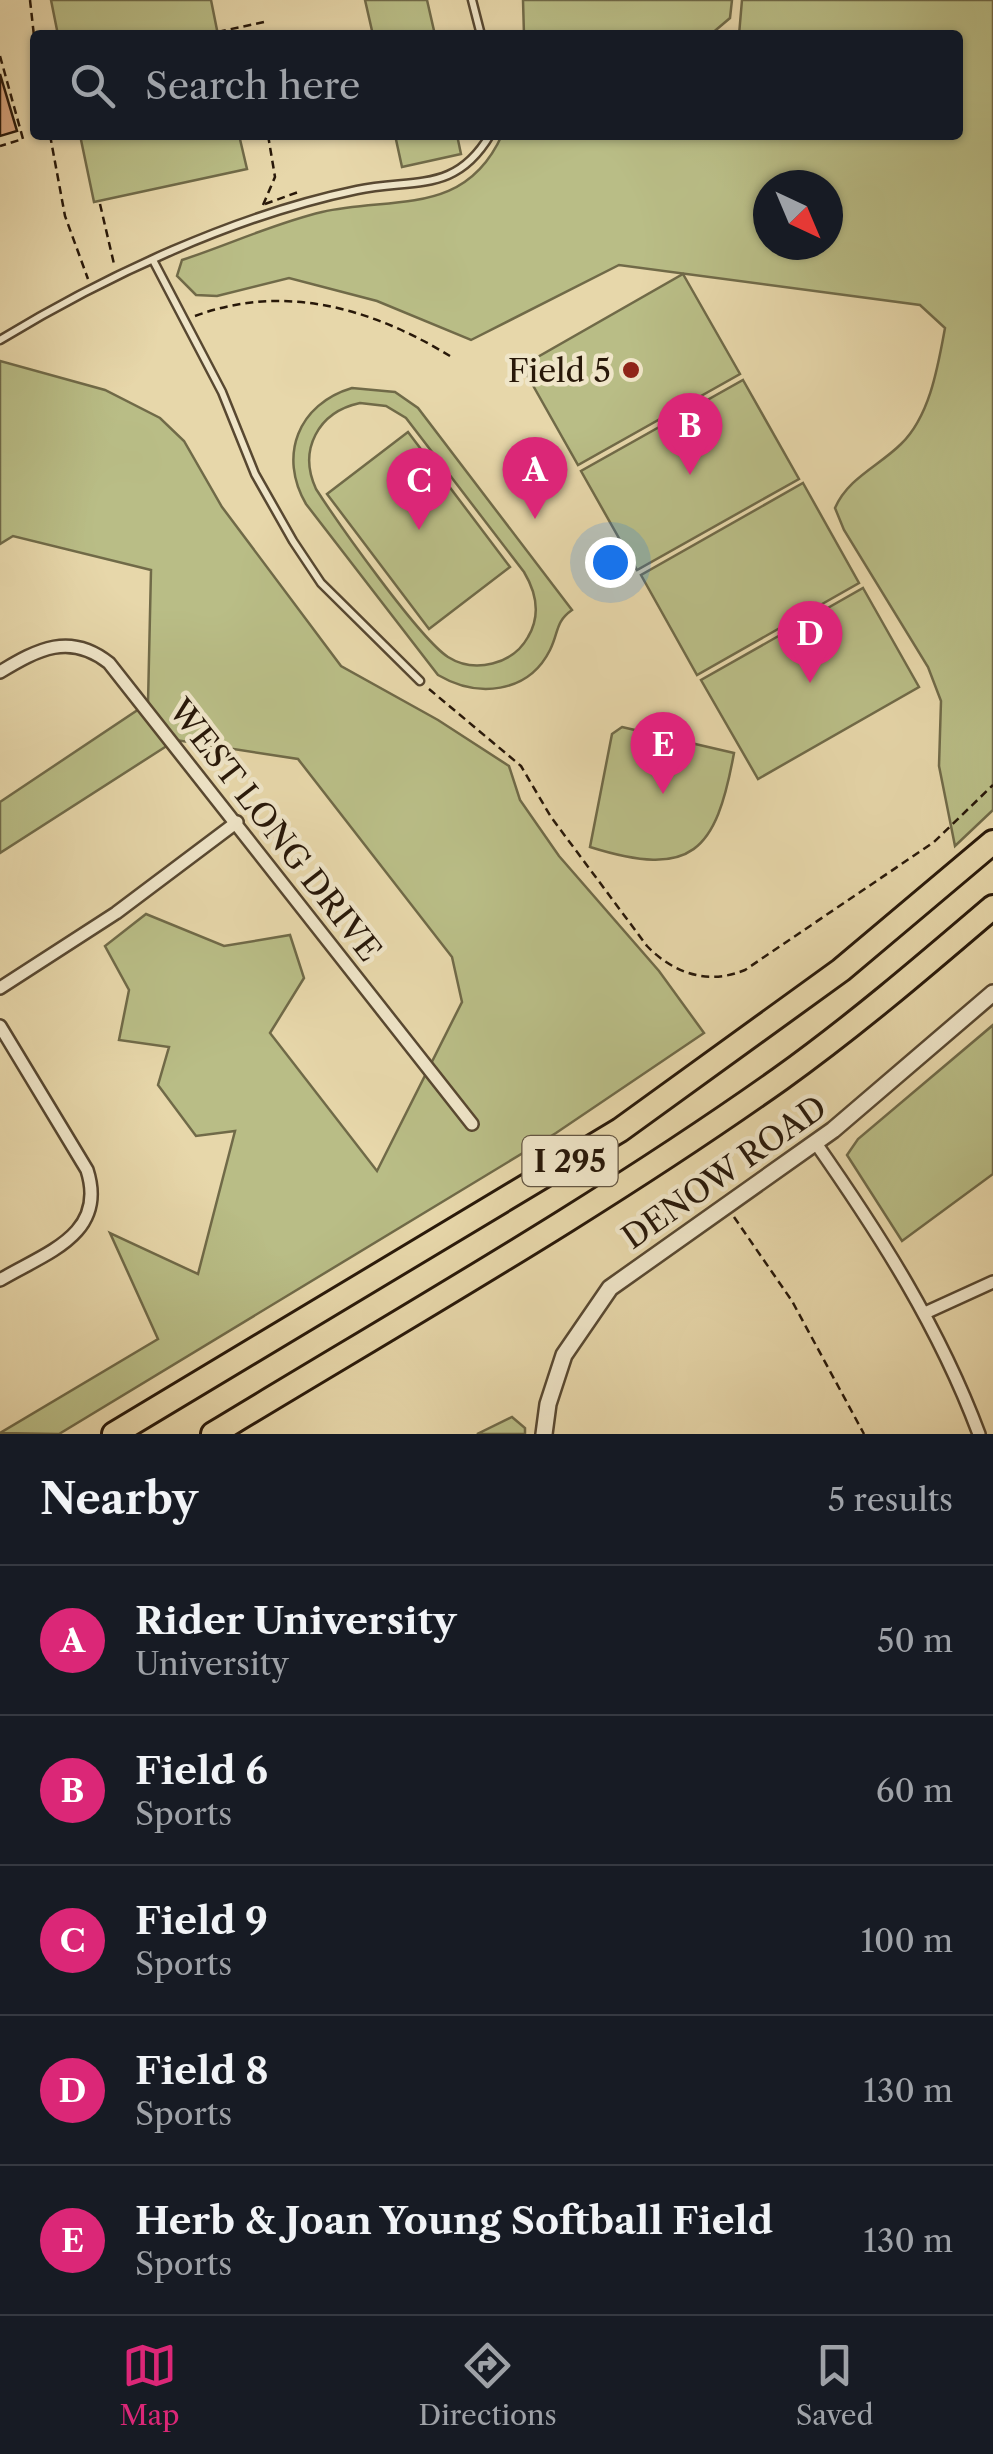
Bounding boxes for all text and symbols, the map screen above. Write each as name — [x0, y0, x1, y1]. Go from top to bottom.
search box — [30, 30, 963, 140]
icon: search — [65, 58, 120, 113]
text: Search here — [145, 62, 360, 109]
north arrow — [753, 170, 843, 260]
place label: Field 5 — [508, 351, 611, 390]
marker: Field 5 — [620, 359, 642, 381]
pin: B — [658, 392, 722, 475]
pin: A — [502, 436, 568, 519]
pin: C — [386, 448, 452, 530]
your location — [585, 537, 636, 588]
pin: D — [778, 600, 842, 683]
street label: WEST LONG DRIVE — [160, 690, 389, 969]
pin: E — [630, 712, 696, 794]
street label: DENOW ROAD — [614, 1087, 834, 1257]
road number: I 295 — [522, 1136, 618, 1186]
text: Nearby — [40, 1473, 198, 1525]
text: 5 results — [828, 1480, 953, 1519]
text: Rider University — [135, 1597, 456, 1644]
text: A — [60, 1621, 85, 1660]
text: 50 m — [877, 1621, 953, 1660]
text: University — [135, 1644, 289, 1683]
text: Field 6 — [135, 1747, 268, 1794]
text: B — [61, 1771, 84, 1810]
text: 60 m — [876, 1771, 953, 1810]
text: Sports — [135, 1794, 232, 1833]
text: Field 9 — [135, 1897, 268, 1944]
text: C — [60, 1921, 85, 1960]
text: 100 m — [861, 1921, 953, 1960]
text: Sports — [135, 1944, 232, 1983]
text: Field 8 — [135, 2047, 269, 2094]
text: D — [59, 2071, 86, 2110]
text: 130 m — [863, 2071, 953, 2110]
text: Sports — [135, 2094, 232, 2133]
text: Herb & Joan Young Softball Field — [135, 2197, 773, 2244]
text: E — [61, 2221, 84, 2260]
text: 130 m — [863, 2221, 953, 2260]
text: Sports — [135, 2244, 232, 2283]
tab: Map — [119, 2338, 180, 2432]
tab: Directions — [418, 2338, 557, 2432]
tab: Saved — [796, 2338, 874, 2432]

